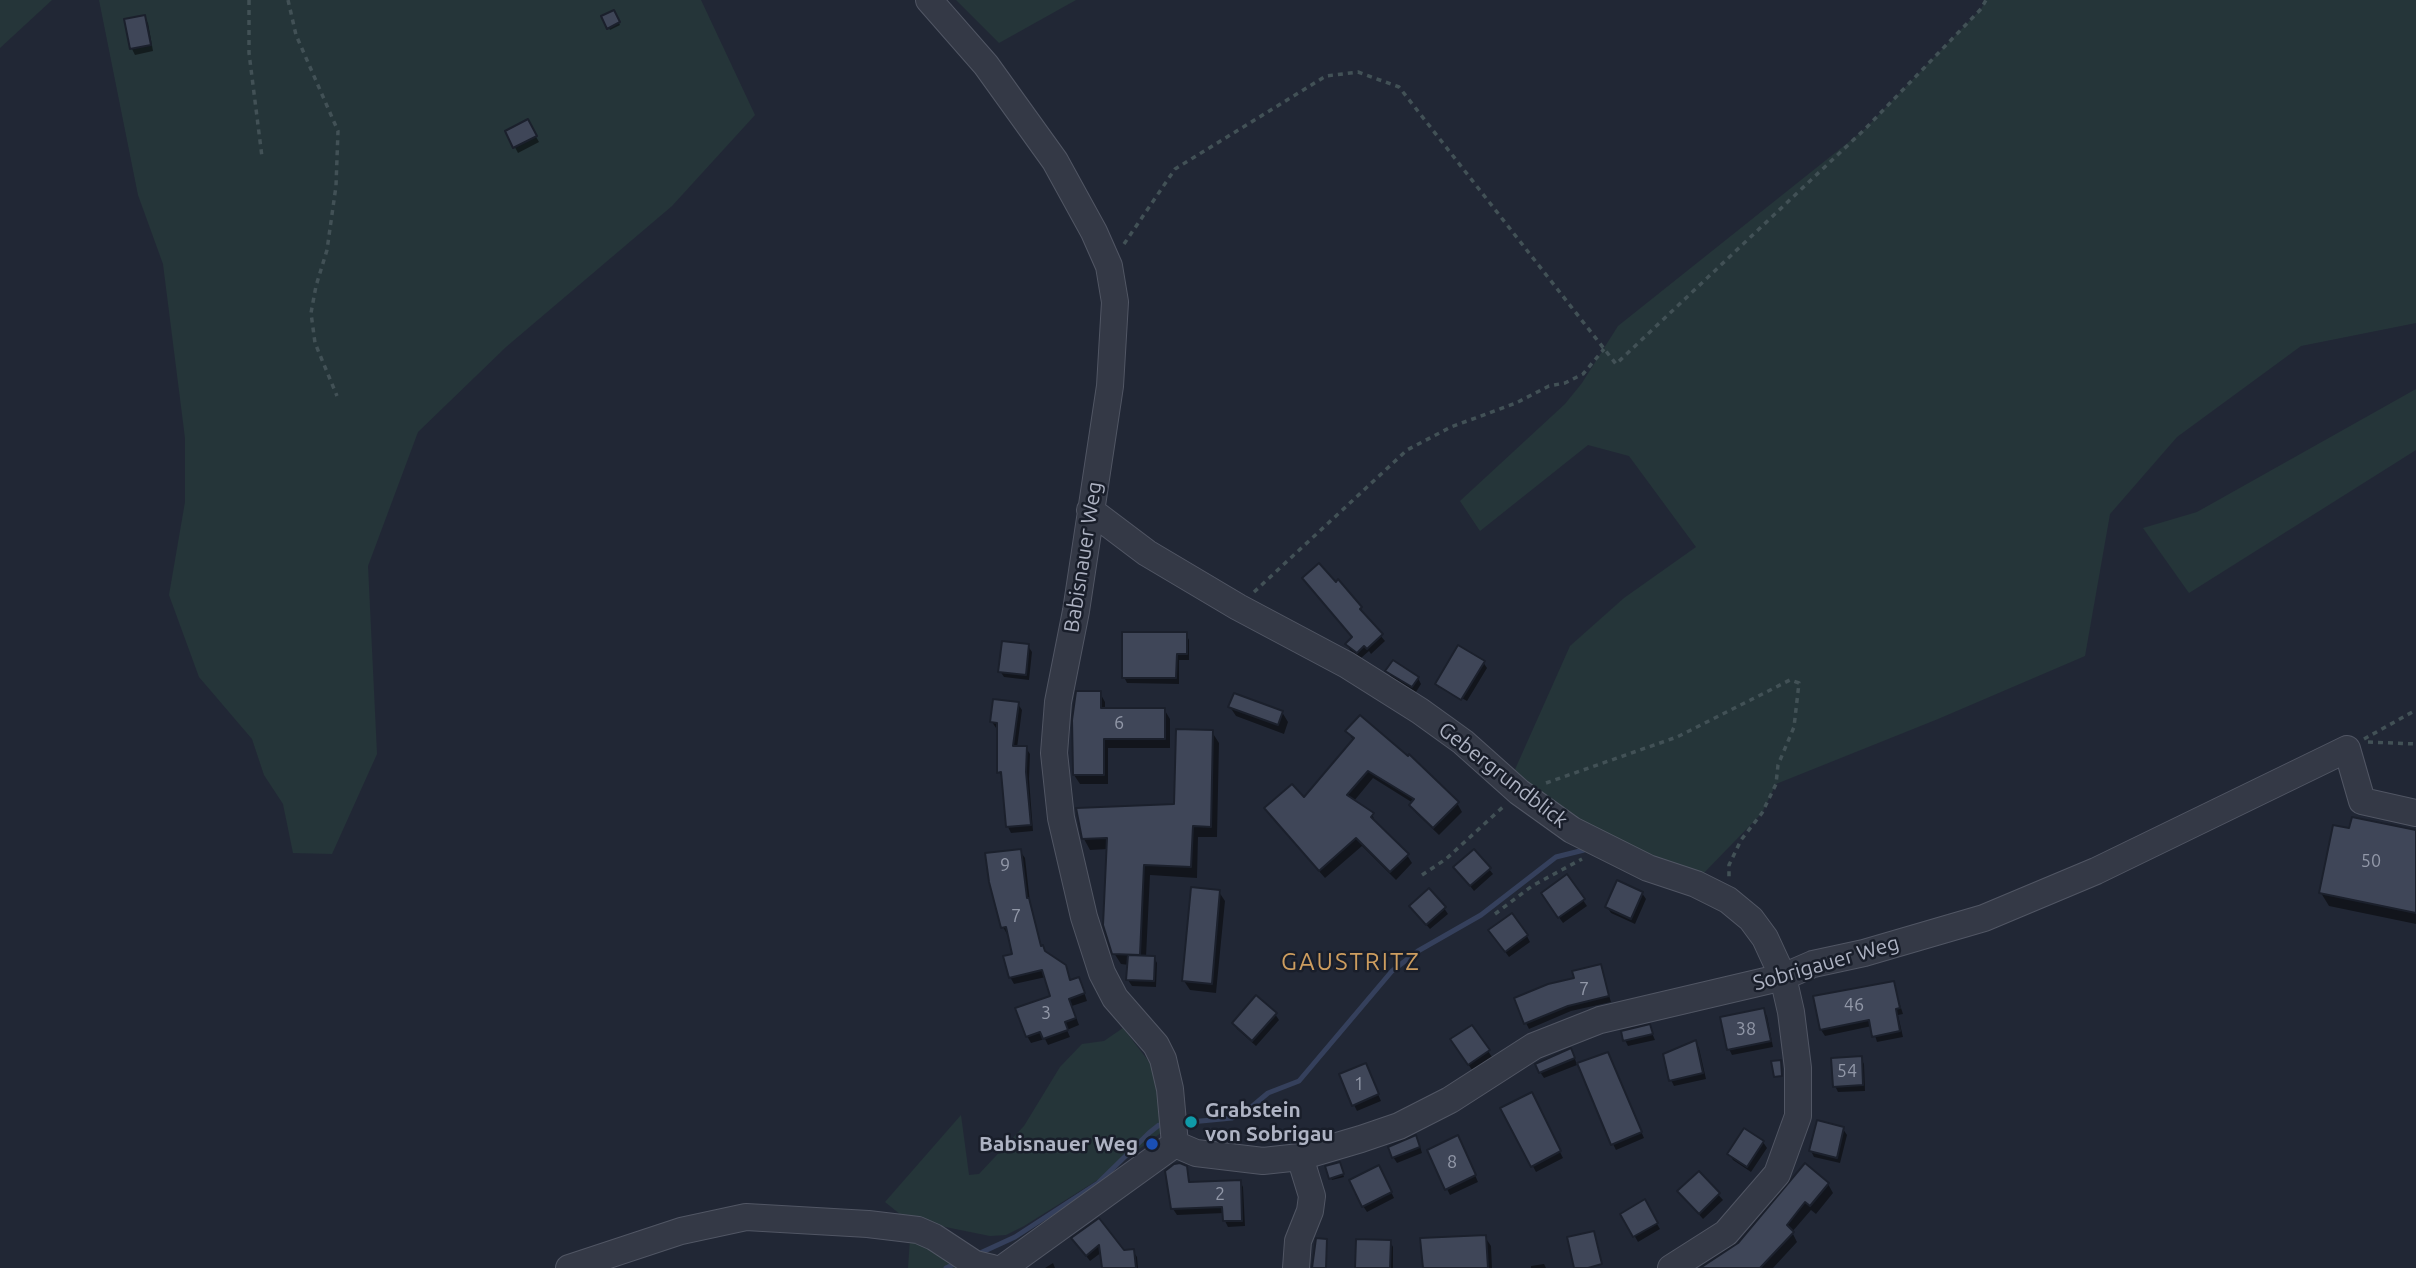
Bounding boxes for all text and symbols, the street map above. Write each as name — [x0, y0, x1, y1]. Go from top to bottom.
street label: Babisnauer Weg — [1059, 480, 1107, 634]
house number: 6 — [1114, 712, 1124, 734]
street label: Gebergrundblick — [1433, 717, 1573, 833]
house number: 50 — [2361, 850, 2381, 872]
house number: 9 — [1000, 854, 1010, 876]
house number: 7 — [1011, 905, 1021, 927]
street label: Sobrigauer Weg — [1750, 930, 1902, 996]
district label: GAUSTRITZ — [1282, 948, 1420, 976]
house number: 7 — [1579, 978, 1589, 1000]
house number: 46 — [1844, 994, 1864, 1016]
house number: 3 — [1041, 1002, 1051, 1024]
house number: 38 — [1736, 1018, 1756, 1040]
house number: 54 — [1837, 1060, 1857, 1082]
house number: 1 — [1354, 1073, 1364, 1095]
place label: Grabstein von Sobrigau — [1205, 1097, 1334, 1147]
marker: Grabstein von Sobrigau — [1183, 1114, 1199, 1130]
place label: Babisnauer Weg — [979, 1131, 1138, 1157]
marker: Babisnauer Weg — [1144, 1136, 1160, 1152]
house number: 8 — [1447, 1151, 1457, 1173]
house number: 2 — [1215, 1183, 1225, 1205]

